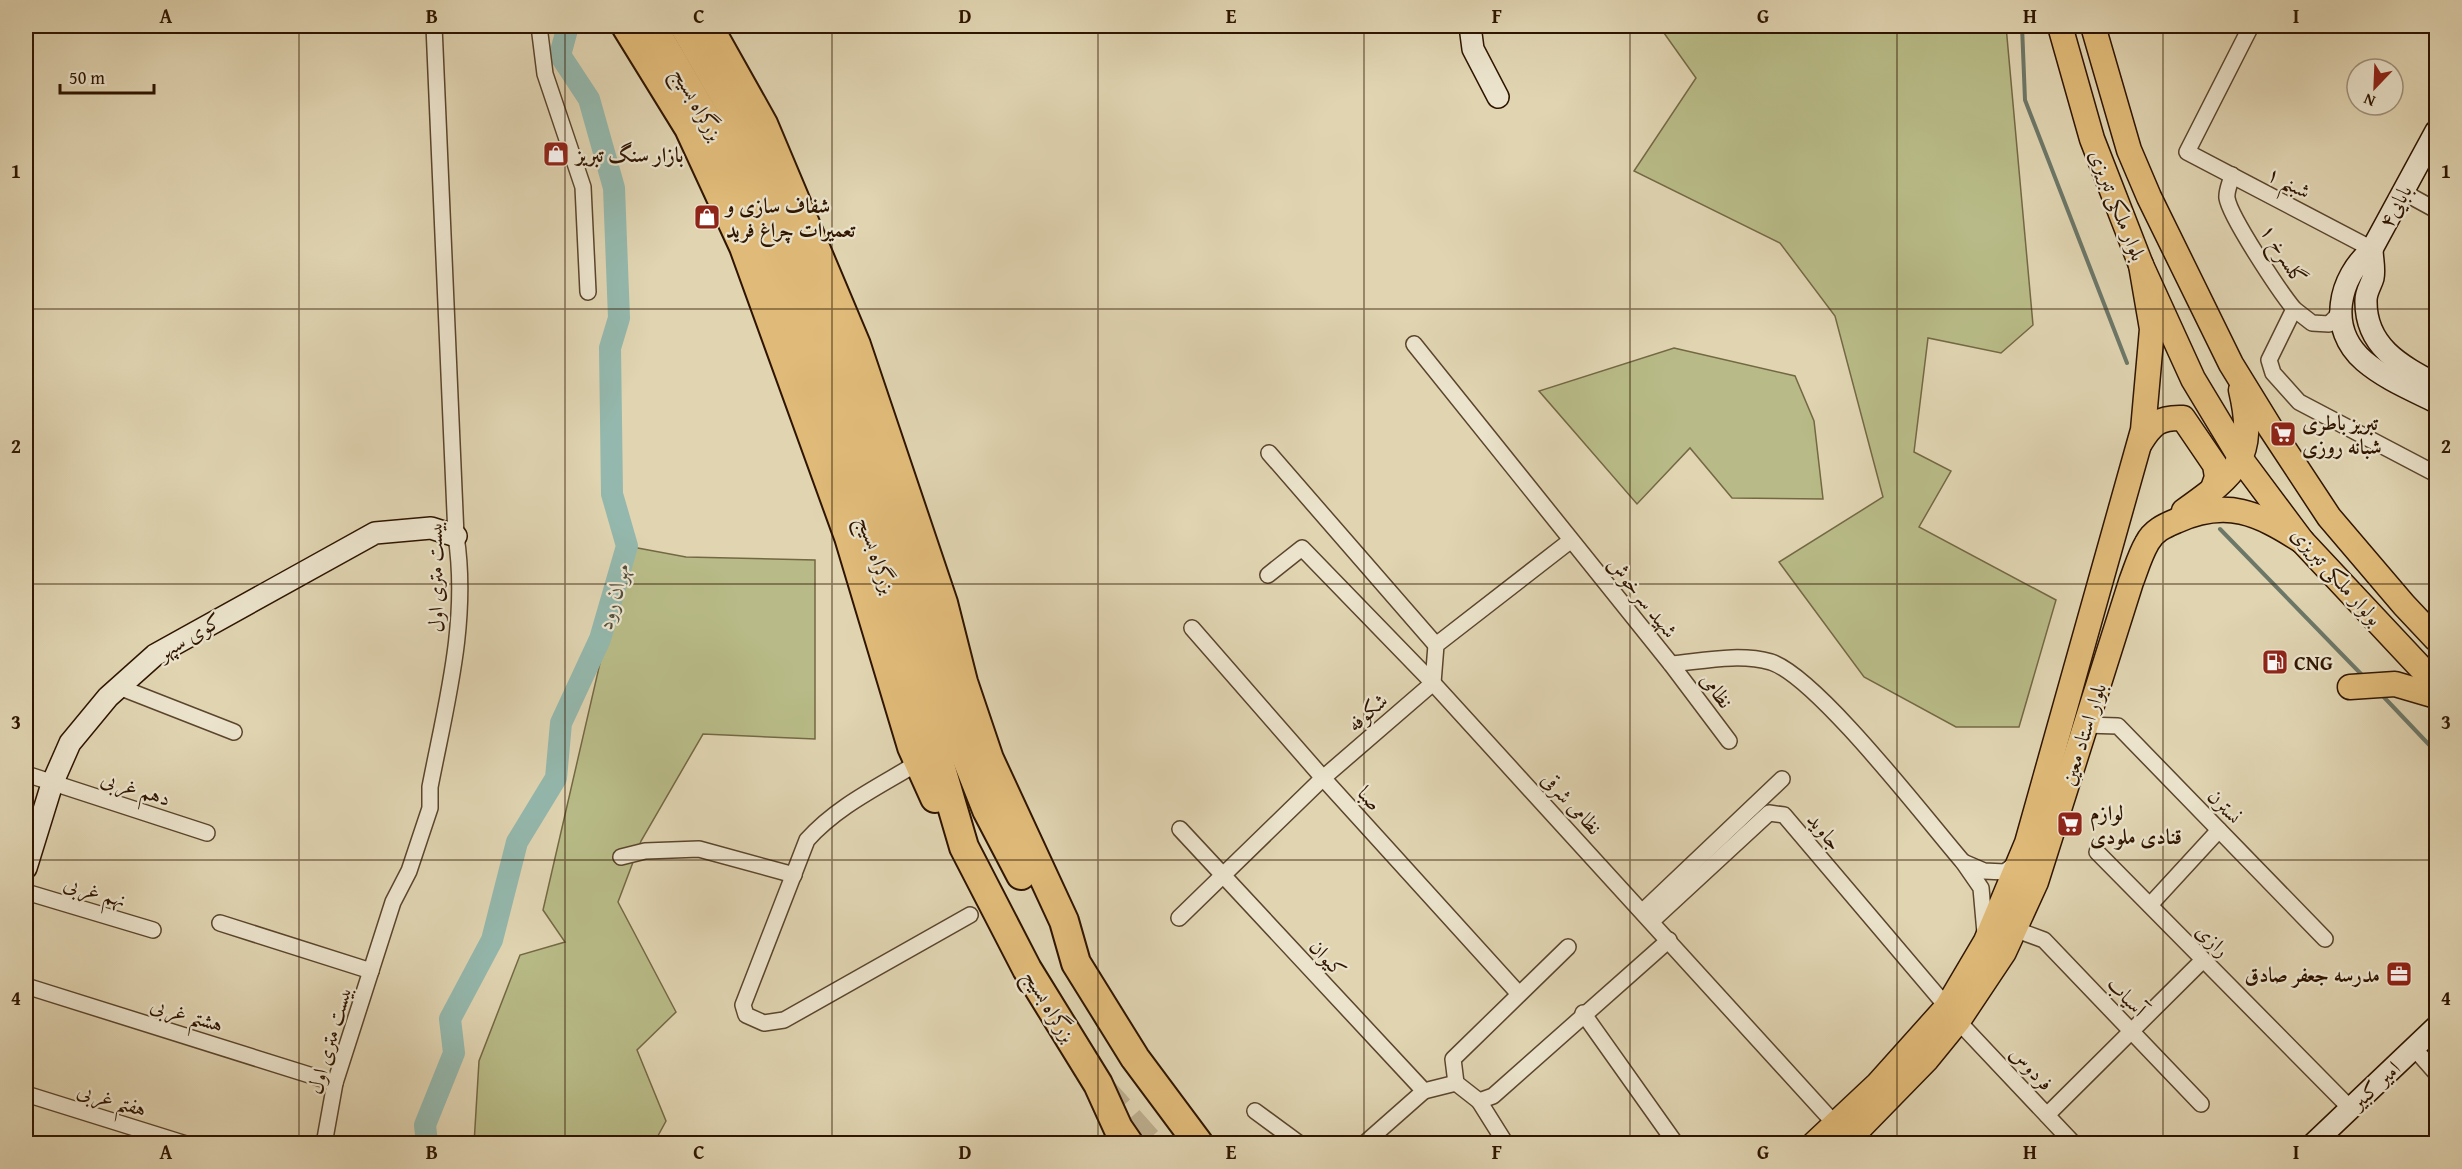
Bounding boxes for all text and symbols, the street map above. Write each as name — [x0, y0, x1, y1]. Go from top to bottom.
text: A — [160, 1, 173, 30]
text: B — [426, 1, 438, 30]
text: C — [693, 1, 705, 30]
text: D — [958, 1, 972, 30]
text: E — [1226, 1, 1237, 30]
text: F — [1492, 1, 1502, 30]
text: G — [1757, 1, 1769, 30]
text: H — [2023, 1, 2037, 30]
text: I — [2293, 1, 2299, 30]
scale bar — [60, 57, 154, 95]
north arrow — [2345, 57, 2405, 117]
street label: بزرگراه بسیج — [661, 61, 731, 149]
text: 50 m — [69, 64, 105, 91]
text: N — [2359, 88, 2379, 114]
shop icon: بازار سنگ تبریز — [541, 139, 571, 169]
place label: بازار سنگ تبریز — [574, 139, 684, 170]
street label: بلوار ملکى تبریزى — [2082, 145, 2154, 265]
text: 1 — [11, 156, 21, 185]
text: 1 — [2441, 156, 2451, 185]
street label: شبنم ۱ — [2259, 158, 2316, 212]
street label: بابایی۴ — [2370, 179, 2420, 233]
place label: شفاف سازی و تعمیرات چراغ فرید — [724, 190, 856, 247]
shop icon: شفاف سازی و تعمیرات چراغ فرید — [692, 202, 722, 232]
street label: گلسرخ ۱ — [2250, 217, 2315, 293]
place label: تبریز باطری شبانه روزی — [2302, 407, 2382, 462]
supermarket icon: تبریز باطری شبانه روزی — [2268, 419, 2298, 449]
text: 2 — [11, 431, 21, 460]
text: 2 — [2441, 431, 2451, 460]
street label: بزرگراه بسیج — [846, 512, 904, 600]
street label: بولوار ملکی تبریزی — [2284, 520, 2390, 632]
street label: بیست متری اول — [419, 521, 451, 633]
street label: شهید سرخوش — [1600, 549, 1686, 645]
water label: مهران رود — [588, 559, 638, 633]
street label: کوی سپهر — [149, 605, 227, 668]
fuel station icon: CNG — [2260, 647, 2290, 677]
place label: CNG — [2294, 647, 2333, 678]
street label: نظامی — [1693, 665, 1741, 715]
street label: بلوار استاد معین — [2052, 679, 2114, 789]
street label: شکوفه — [1340, 685, 1394, 739]
text: 3 — [11, 707, 21, 736]
text: 3 — [2441, 707, 2451, 736]
street label: دهم غربی — [96, 762, 175, 819]
street label: نظامی شرقی — [1534, 764, 1610, 842]
street label: صبا — [1350, 778, 1390, 818]
street label: نسترن — [2200, 781, 2250, 831]
place label: لوازم قنادی ملودی — [2090, 797, 2182, 852]
street label: جاوید — [1800, 805, 1850, 857]
supermarket icon: لوازم قنادی ملودی — [2055, 809, 2085, 839]
street label: نهم غربی — [58, 867, 130, 920]
street label: رازی — [2189, 916, 2237, 964]
street label: کیوان — [1302, 932, 1354, 984]
place label: مدرسه جعفر صادق — [2244, 959, 2380, 990]
office icon: مدرسه جعفر صادق — [2384, 959, 2414, 989]
street label: بزرگراه بسیج — [1013, 964, 1084, 1051]
street label: آسیاب — [2100, 969, 2156, 1025]
street label: بیست متری اول — [299, 982, 359, 1098]
text: 4 — [11, 983, 21, 1012]
text: 4 — [2441, 983, 2451, 1012]
street label: هشتم غربی — [145, 988, 227, 1046]
street label: فردوس — [2003, 1038, 2061, 1098]
street label: امیر کبیر — [2341, 1053, 2407, 1118]
street label: هفتم غربی — [72, 1074, 150, 1130]
text: A — [160, 1137, 173, 1166]
text: B — [426, 1137, 438, 1166]
text: C — [693, 1137, 705, 1166]
text: D — [958, 1137, 972, 1166]
text: E — [1226, 1137, 1237, 1166]
text: F — [1492, 1137, 1502, 1166]
text: G — [1757, 1137, 1769, 1166]
text: H — [2023, 1137, 2037, 1166]
text: I — [2293, 1137, 2299, 1166]

